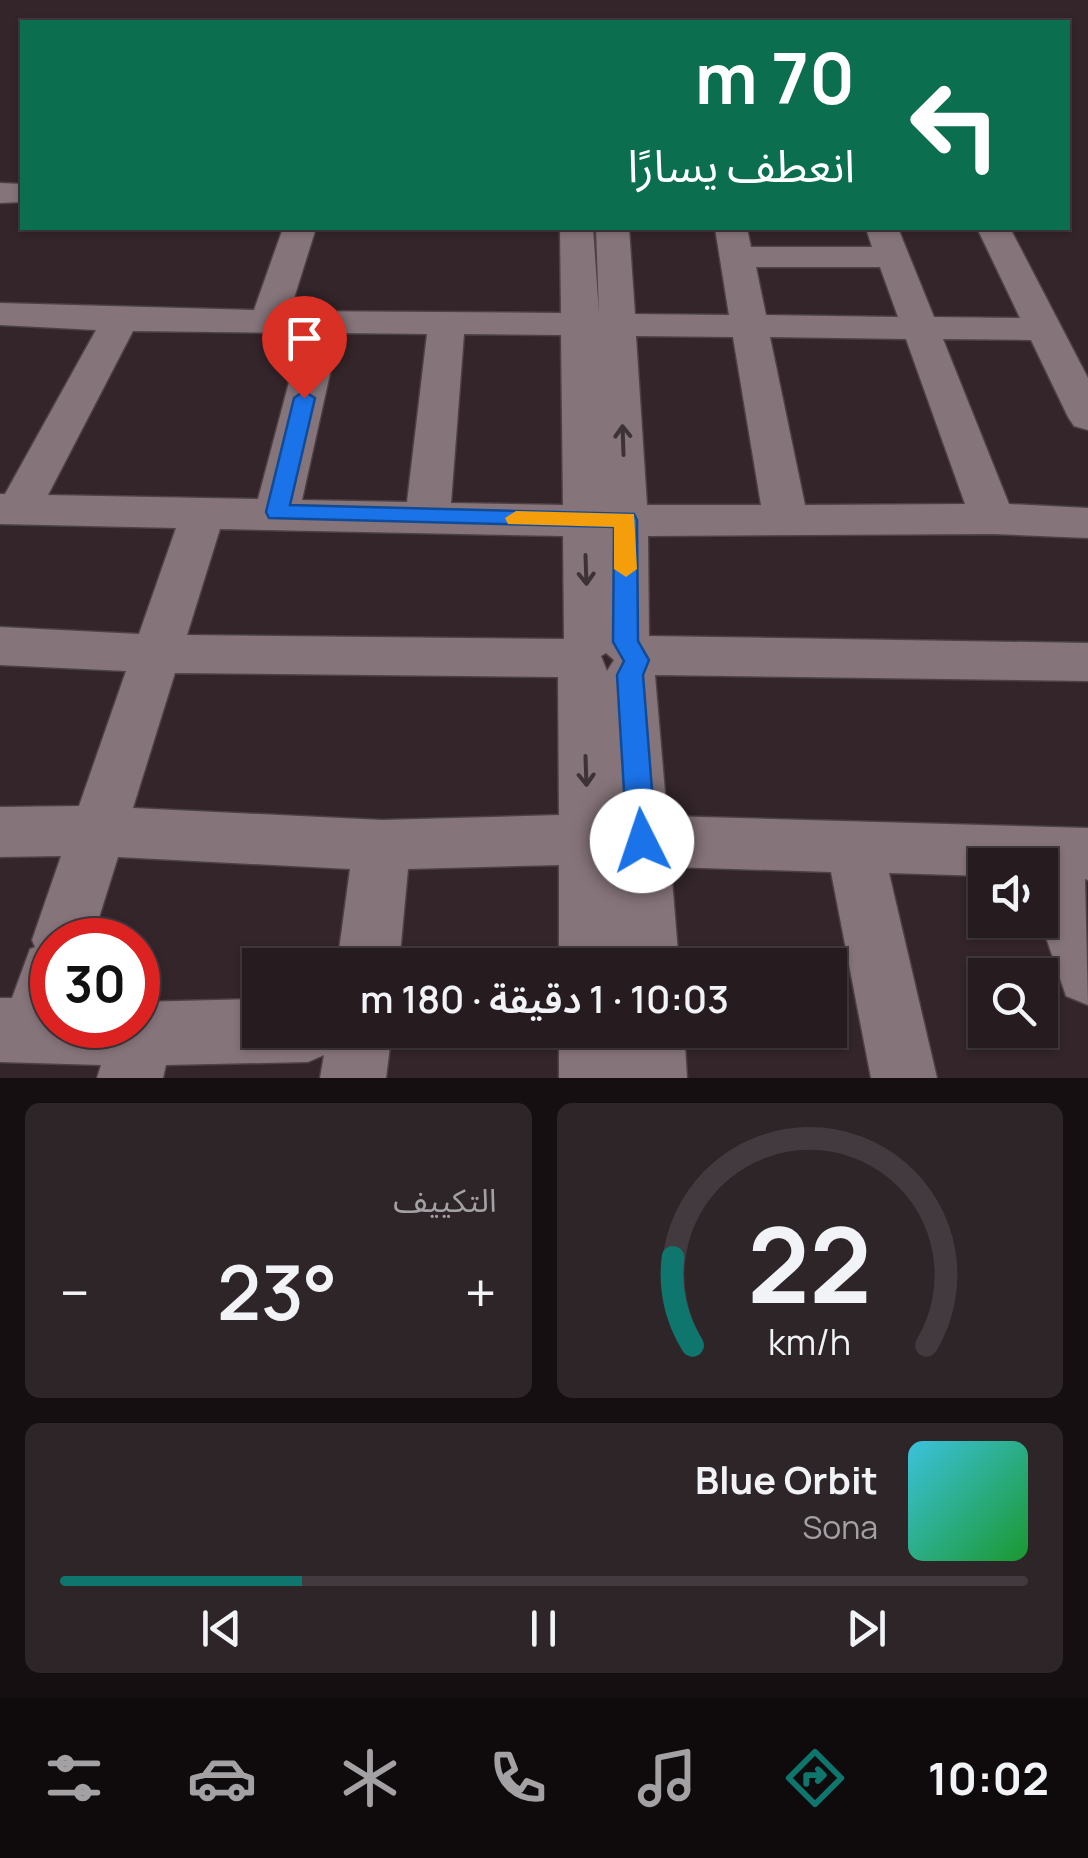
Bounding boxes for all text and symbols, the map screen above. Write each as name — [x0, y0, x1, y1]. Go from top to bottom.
text: 70 m — [695, 29, 855, 125]
icon: left — [890, 60, 1020, 190]
text: انعطف يسارًا — [627, 134, 855, 196]
pin — [262, 296, 347, 399]
icon: arrive — [277, 311, 332, 366]
one-way arrow — [614, 424, 633, 456]
one-way arrow — [577, 553, 596, 585]
one-way arrow — [576, 754, 595, 786]
position arrow — [590, 789, 694, 893]
map controls — [968, 848, 1058, 1048]
button: sound — [968, 848, 1058, 938]
speed limit sign: 30 — [30, 918, 160, 1048]
button: search — [968, 958, 1058, 1048]
text: 10:03 · 1 دقيقة · 180 m — [360, 972, 729, 1024]
text: التكييف — [393, 1178, 497, 1222]
text: 22 — [748, 1192, 872, 1334]
text: 23° — [217, 1240, 338, 1343]
text: − — [60, 1254, 90, 1330]
text: + — [465, 1254, 496, 1330]
text: km/h — [768, 1317, 851, 1366]
text: Blue Orbit — [695, 1453, 878, 1505]
text: Sona — [803, 1505, 878, 1549]
icon: previous — [194, 1601, 249, 1656]
icon: pause — [516, 1601, 571, 1656]
icon: next — [839, 1601, 894, 1656]
icon: filters — [39, 1743, 109, 1813]
icon: car — [187, 1743, 257, 1813]
icon: climate — [335, 1743, 405, 1813]
icon: phone — [483, 1743, 553, 1813]
icon: music — [632, 1743, 702, 1813]
icon: directions — [780, 1743, 850, 1813]
text: 10:02 — [928, 1747, 1049, 1809]

